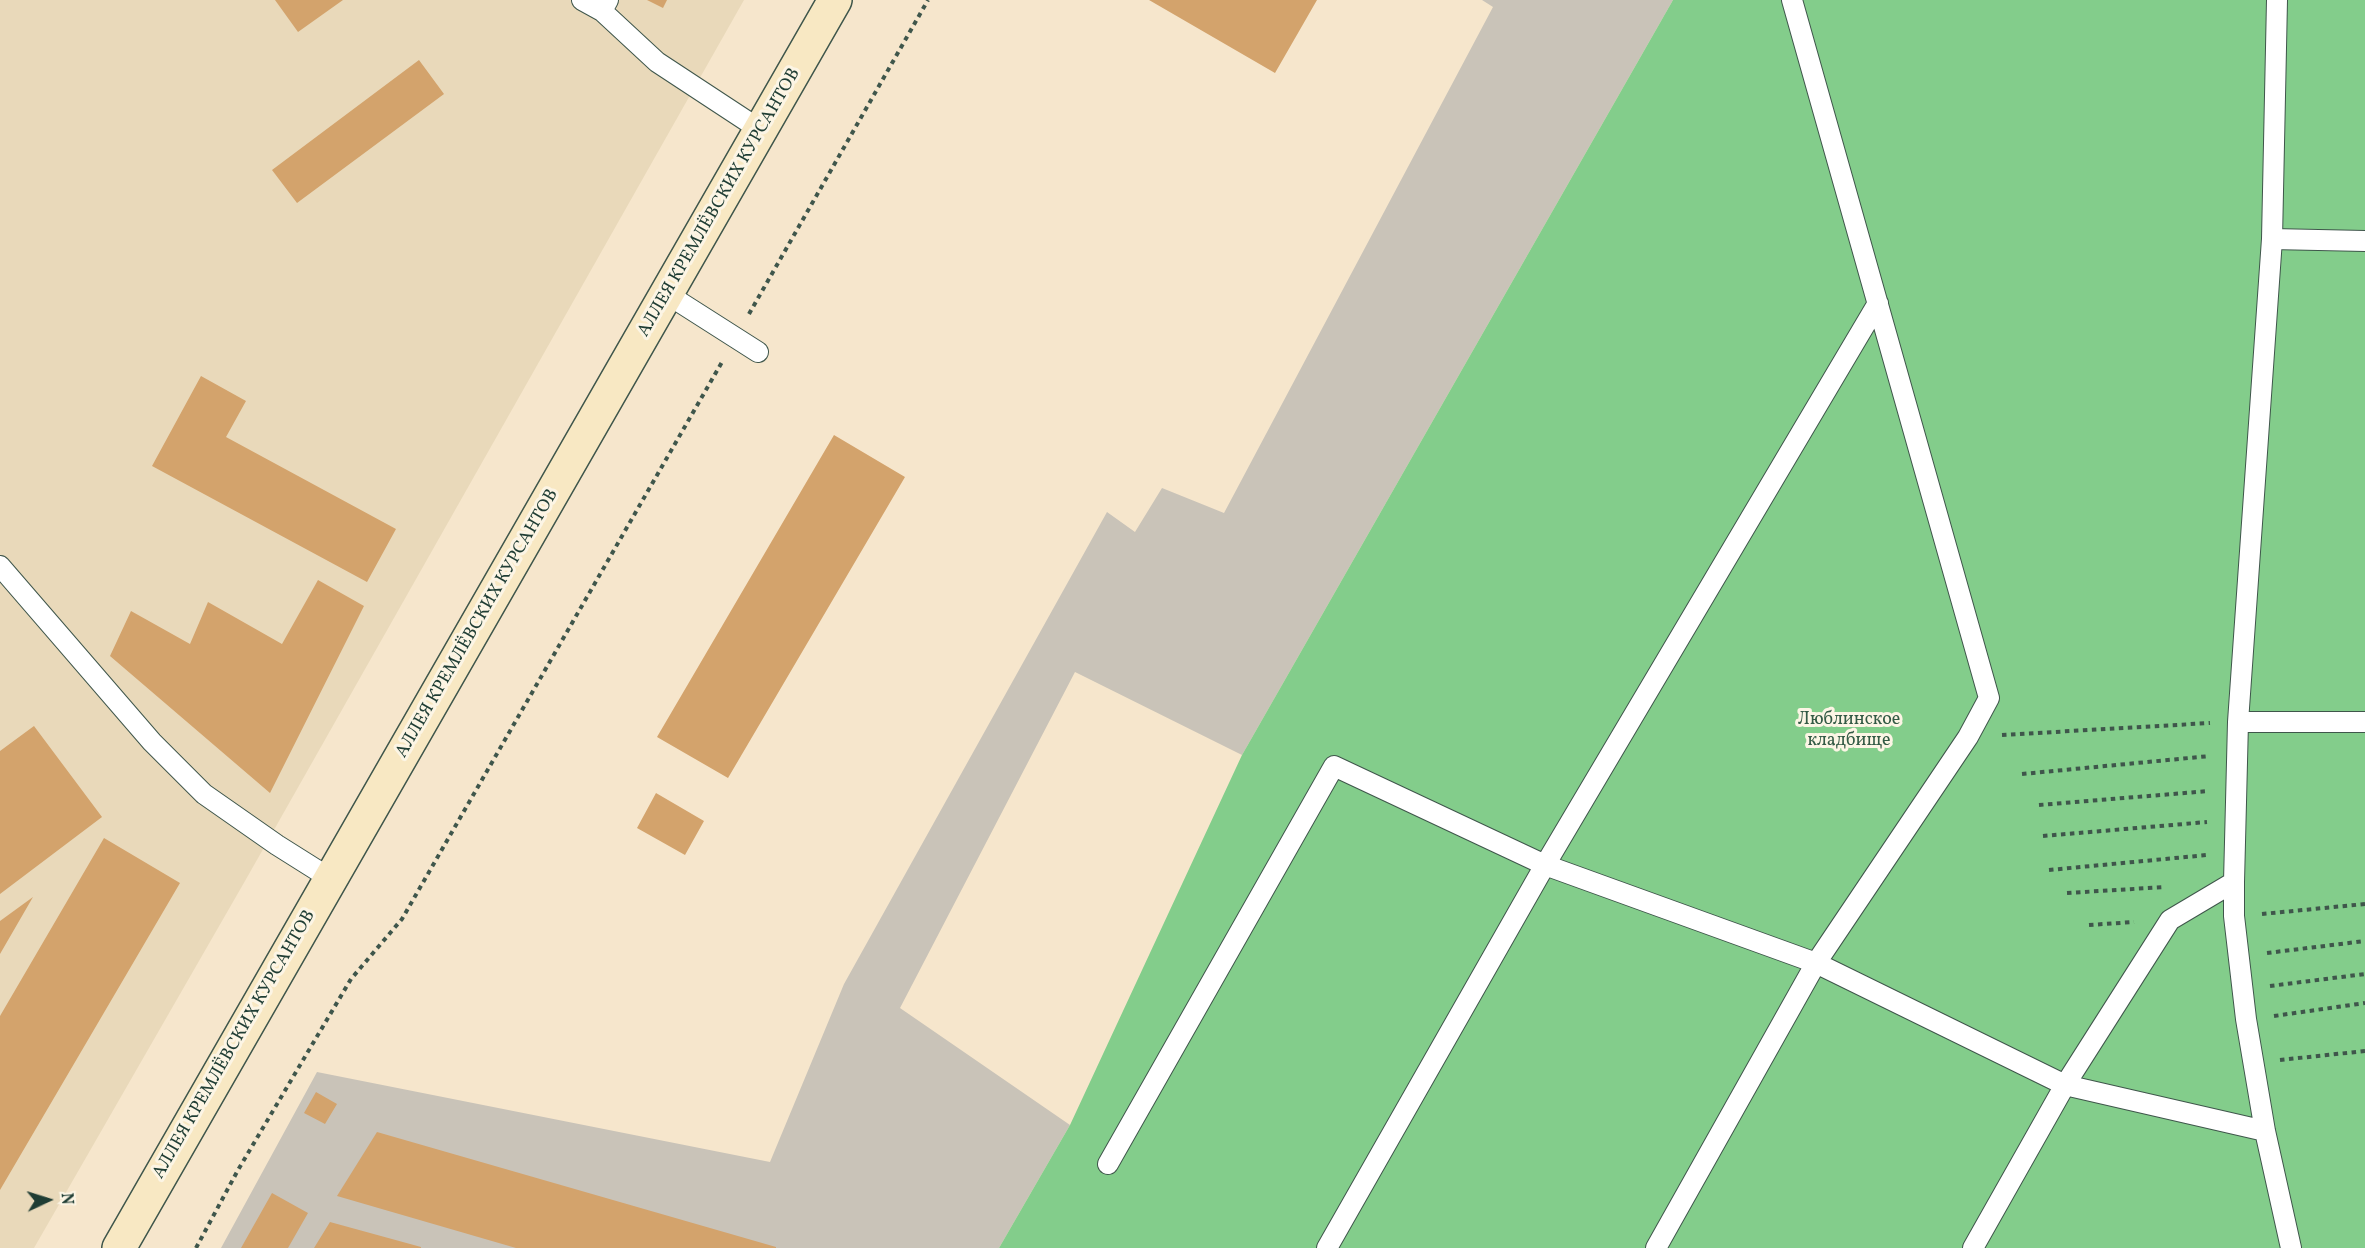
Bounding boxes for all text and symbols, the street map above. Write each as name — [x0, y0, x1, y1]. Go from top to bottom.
street label: АЛЛЕЯ КРЕМЛЁВСКИХ КУРСАНТОВ — [634, 65, 806, 341]
street label: АЛЛЕЯ КРЕМЛЁВСКИХ КУРСАНТОВ — [392, 486, 564, 762]
park label: Люблинское кладбище — [1798, 710, 1900, 752]
street label: АЛЛЕЯ КРЕМЛЁВСКИХ КУРСАНТОВ — [149, 907, 321, 1183]
north arrow — [18, 1170, 78, 1230]
text: N — [55, 1192, 77, 1205]

